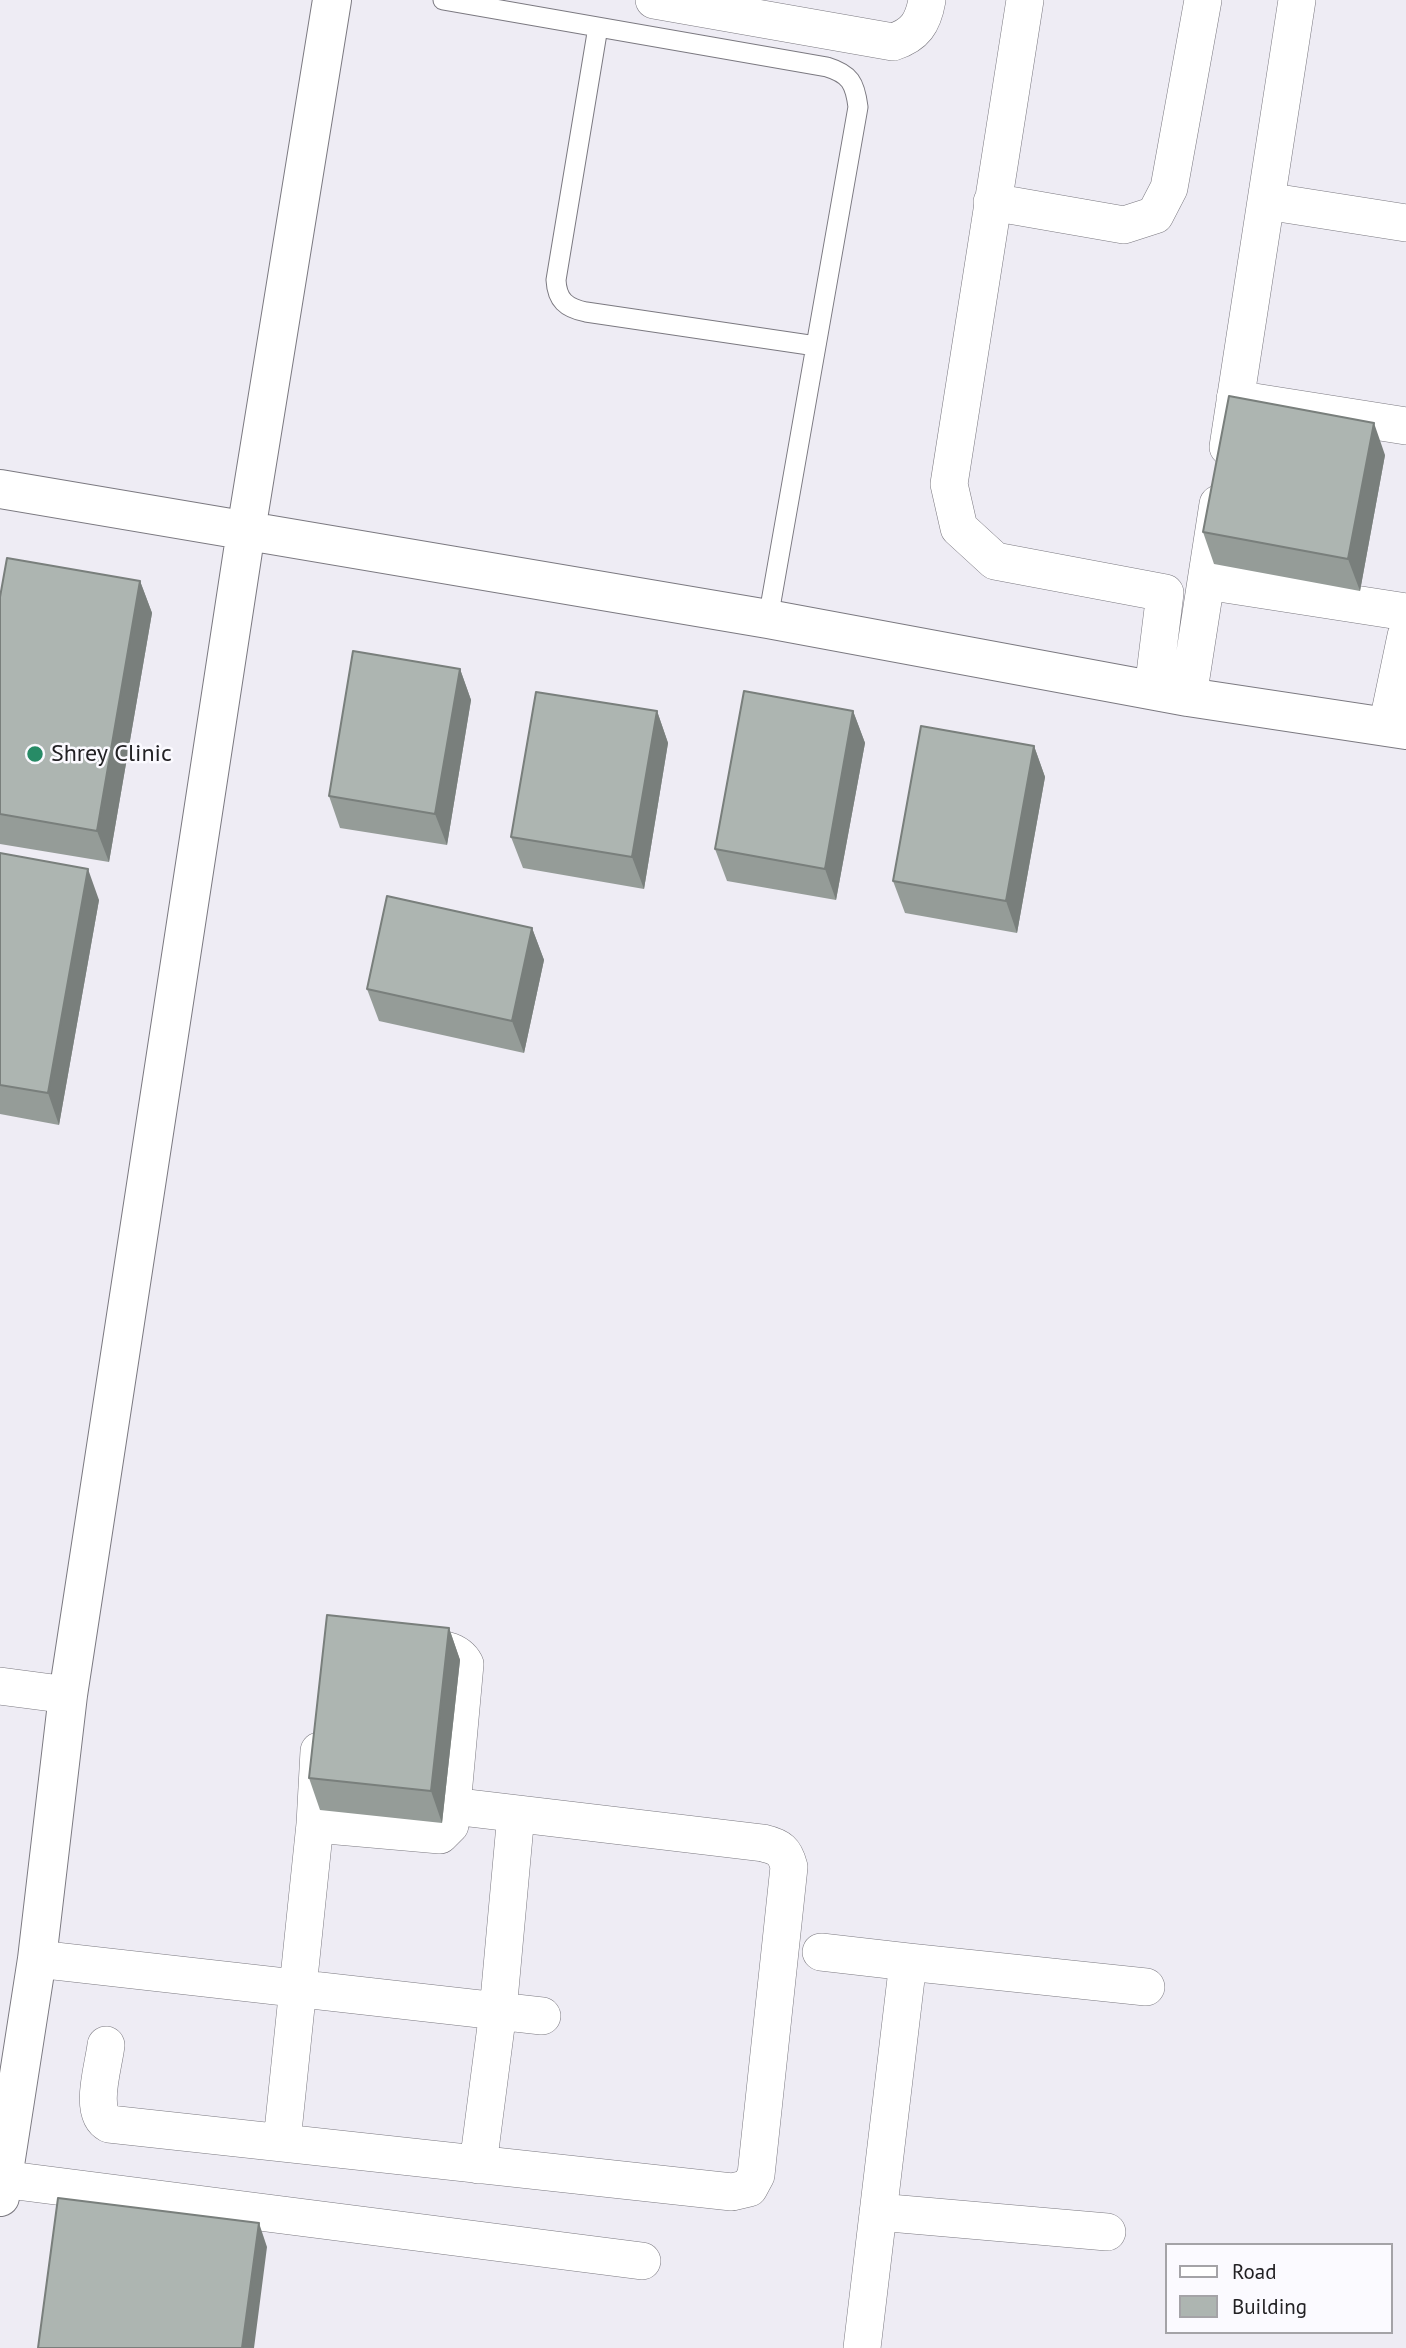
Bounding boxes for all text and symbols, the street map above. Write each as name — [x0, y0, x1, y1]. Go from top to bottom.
place label: Shrey Clinic — [51, 740, 172, 768]
marker: Shrey Clinic — [25, 744, 45, 764]
legend — [1164, 2243, 1392, 2334]
text: Road — [1232, 2258, 1276, 2285]
text: Building — [1232, 2293, 1307, 2320]

